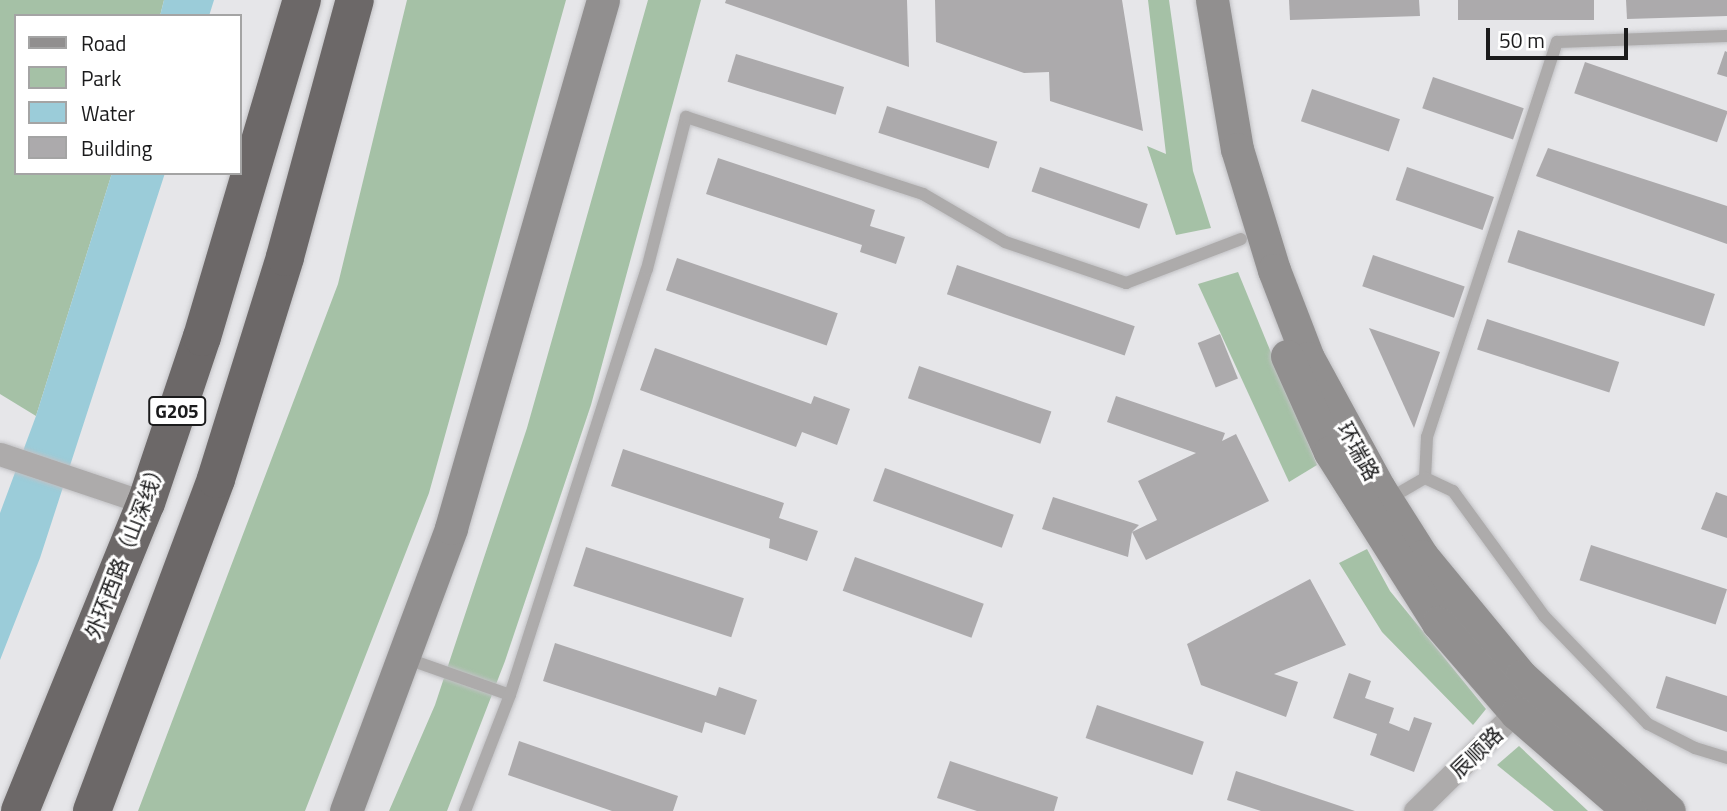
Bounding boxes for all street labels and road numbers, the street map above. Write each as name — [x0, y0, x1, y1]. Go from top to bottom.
road number: G205 — [147, 396, 207, 426]
street label: 环瑞路 — [1333, 417, 1385, 485]
street label: 外环西路（山深线） — [79, 456, 171, 642]
street label: 辰顺路 — [1445, 721, 1507, 783]

